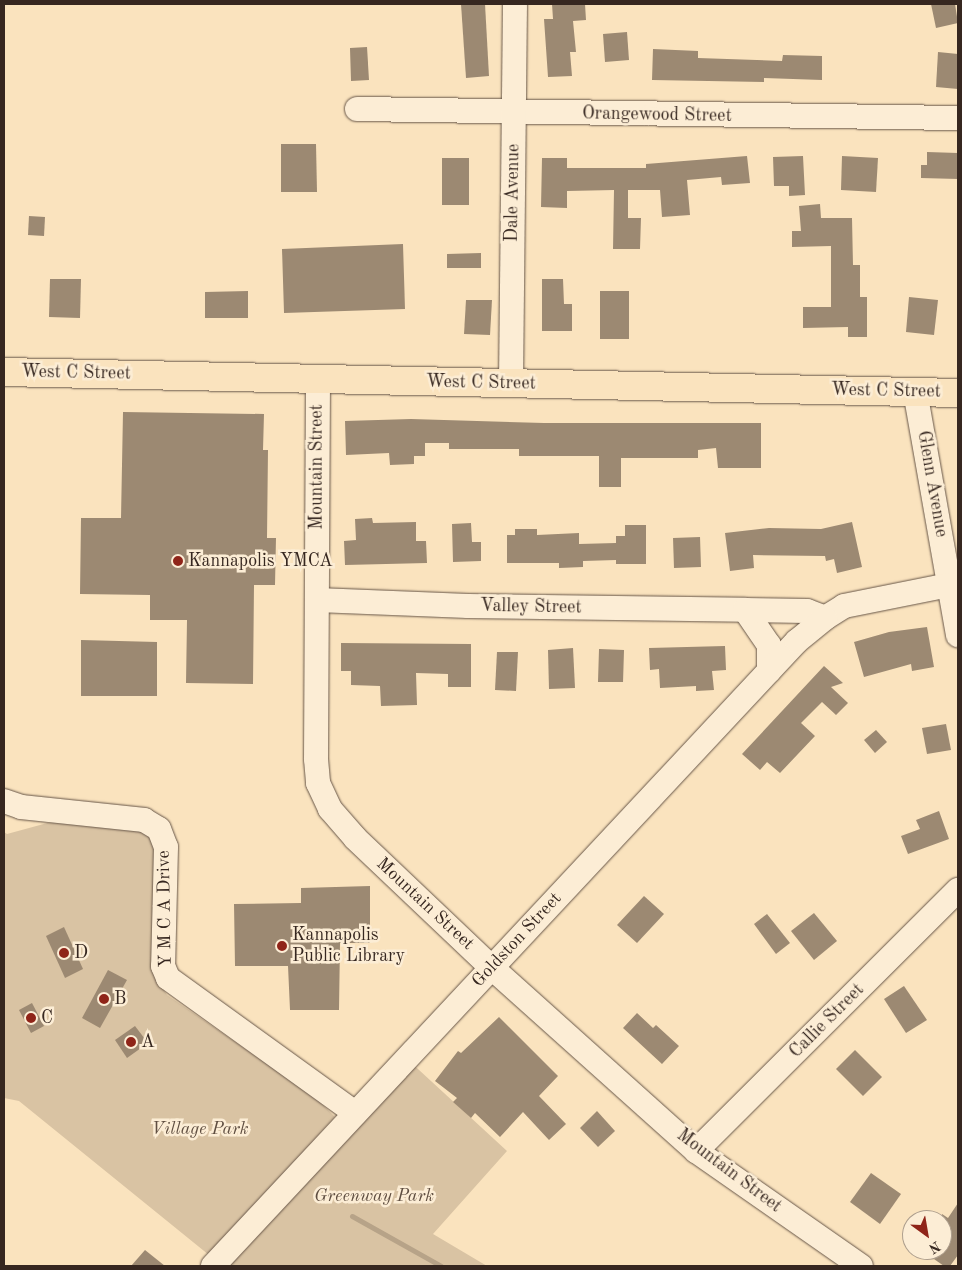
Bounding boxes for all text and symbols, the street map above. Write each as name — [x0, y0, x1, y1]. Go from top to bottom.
street label: Orangewood Street — [582, 103, 732, 127]
street label: Dale Avenue — [501, 144, 525, 242]
street label: West C Street — [21, 361, 131, 385]
street label: West C Street — [426, 371, 536, 395]
street label: West C Street — [831, 379, 941, 403]
street label: Mountain Street — [306, 404, 328, 530]
street label: Glenn Avenue — [912, 429, 952, 539]
place label: Kannapolis YMCA — [188, 550, 333, 572]
marker: Kannapolis YMCA — [172, 555, 184, 567]
street label: Valley Street — [480, 595, 582, 619]
street label: Y M C A Drive — [153, 850, 177, 968]
street label: Mountain Street — [372, 853, 478, 955]
street label: Goldston Street — [468, 888, 566, 992]
place label: Kannapolis Public Library — [292, 925, 405, 968]
marker: Kannapolis Public Library — [276, 940, 288, 952]
place label: D — [74, 942, 88, 964]
marker: D — [58, 947, 70, 959]
street label: Callie Street — [785, 979, 869, 1063]
place label: B — [114, 988, 126, 1010]
marker: B — [98, 993, 110, 1005]
place label: C — [41, 1007, 53, 1029]
marker: C — [25, 1012, 37, 1024]
place label: A — [141, 1031, 155, 1053]
marker: A — [125, 1036, 137, 1048]
park label: Village Park — [151, 1118, 249, 1140]
street label: Mountain Street — [672, 1125, 786, 1217]
park label: Greenway Park — [314, 1185, 434, 1207]
north arrow — [902, 1210, 952, 1260]
text: N — [926, 1238, 943, 1256]

